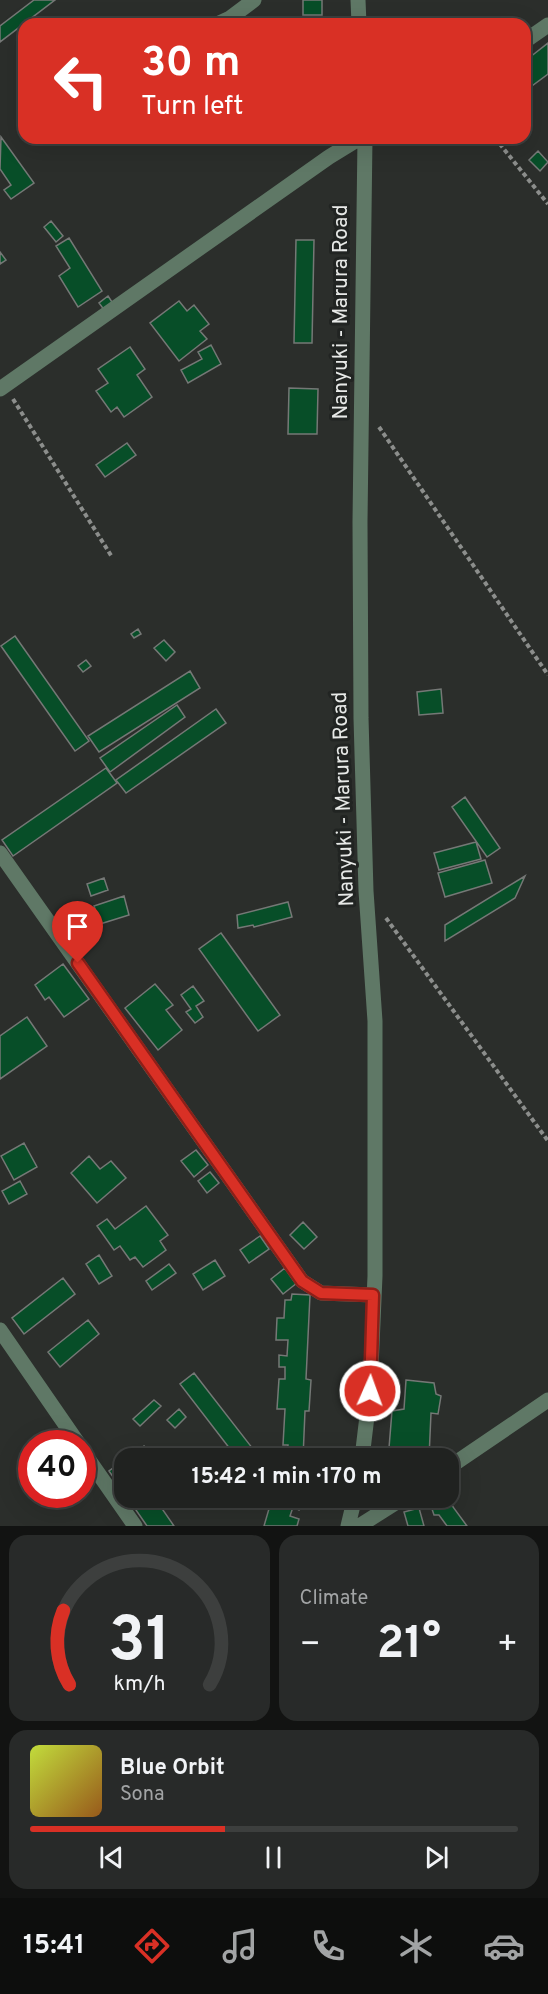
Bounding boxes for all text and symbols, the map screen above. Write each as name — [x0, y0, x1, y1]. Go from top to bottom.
text: 30 m — [141, 38, 240, 91]
icon: left — [42, 42, 120, 120]
text: Turn left — [141, 90, 243, 124]
street label: Nanyuki - Marura Road — [328, 205, 355, 419]
street label: Nanyuki - Marura Road — [327, 691, 361, 907]
pin — [52, 901, 103, 963]
icon: arrive — [61, 910, 94, 943]
position arrow — [338, 1359, 402, 1423]
speed limit sign: 40 — [18, 1430, 96, 1508]
text: 15:42 · 1 min · 170 m — [192, 1464, 381, 1491]
text: Climate — [300, 1586, 368, 1612]
text: 31 — [108, 1604, 170, 1683]
text: 21° — [377, 1617, 441, 1674]
text: − — [300, 1625, 321, 1667]
text: + — [497, 1625, 518, 1667]
text: km/h — [113, 1671, 165, 1698]
text: Blue Orbit — [120, 1755, 225, 1782]
text: Sona — [120, 1782, 165, 1808]
icon: previous — [95, 1841, 128, 1874]
icon: pause — [257, 1841, 290, 1874]
icon: next — [420, 1841, 453, 1874]
icon: directions — [131, 1925, 173, 1967]
icon: music — [219, 1925, 261, 1967]
icon: phone — [307, 1925, 349, 1967]
icon: climate — [395, 1925, 437, 1967]
icon: car — [483, 1925, 525, 1967]
text: 15:41 — [23, 1929, 85, 1963]

